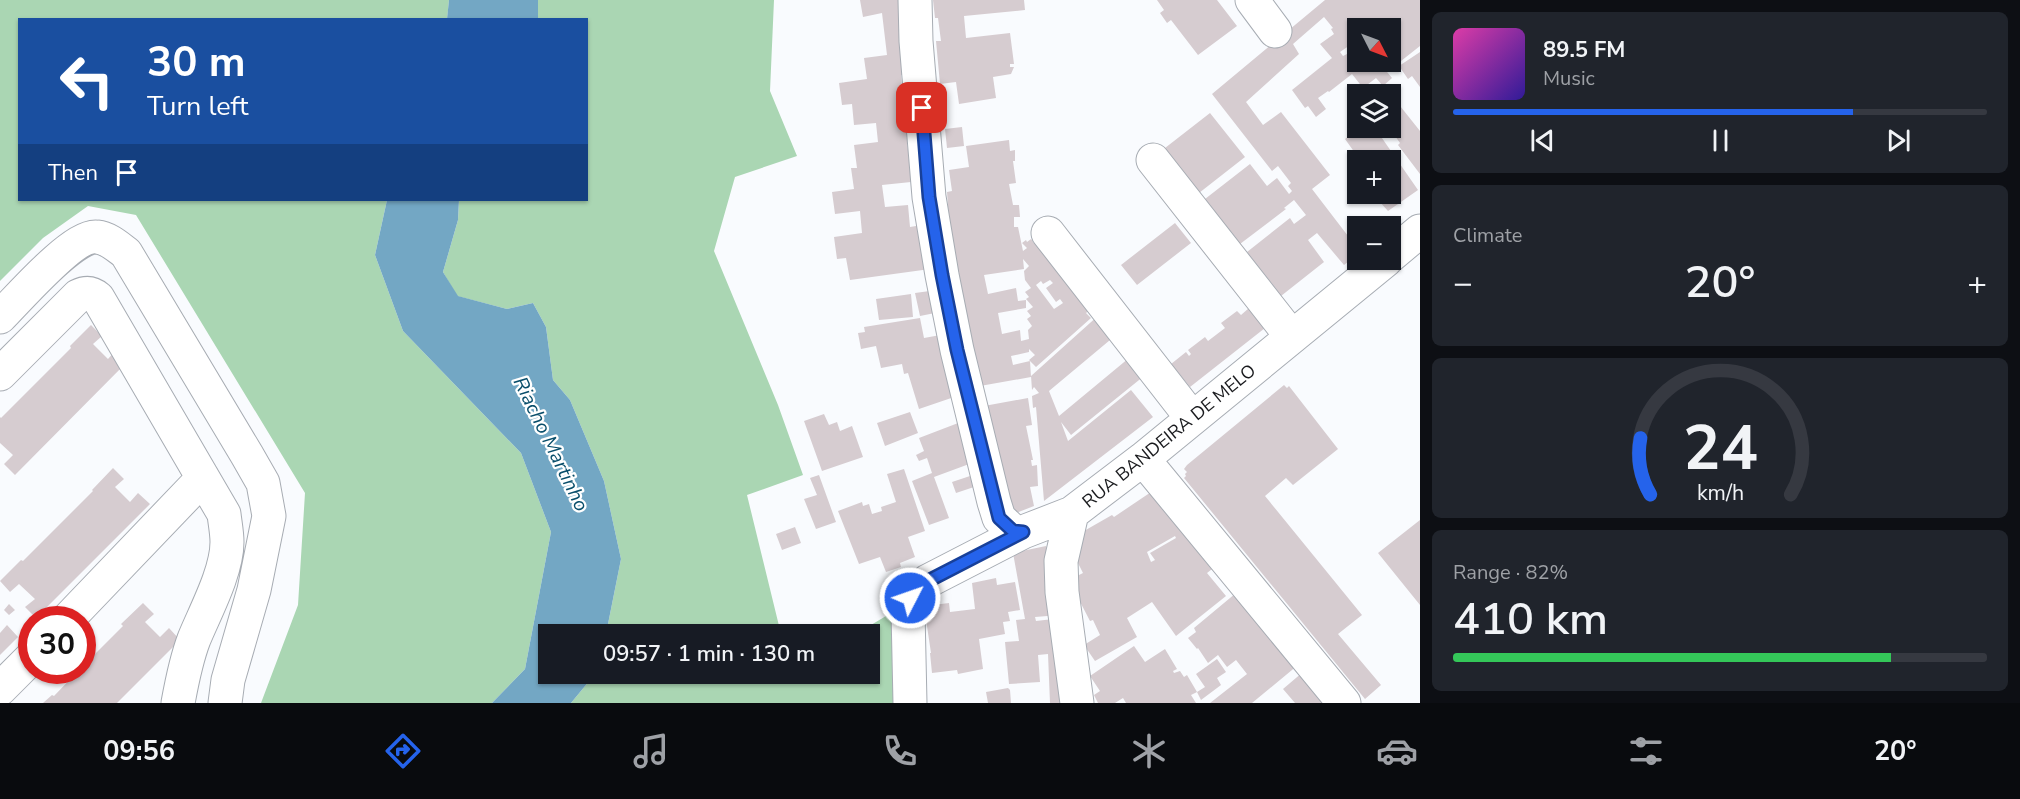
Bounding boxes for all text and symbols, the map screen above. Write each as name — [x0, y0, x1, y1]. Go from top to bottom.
north arrow — [1347, 18, 1401, 72]
map controls — [1347, 18, 1401, 270]
text: 30 m — [147, 34, 246, 91]
text: 89.5 FM — [1543, 35, 1625, 65]
icon: left — [48, 42, 126, 120]
text: Music — [1543, 65, 1595, 92]
pin — [896, 82, 947, 133]
button: layers — [1347, 84, 1401, 138]
text: Turn left — [147, 88, 248, 125]
icon: arrive — [905, 91, 938, 124]
icon: previous — [1526, 124, 1559, 157]
icon: pause — [1704, 124, 1737, 157]
icon: next — [1882, 124, 1915, 157]
button: + — [1347, 150, 1401, 204]
icon: arrive — [110, 156, 143, 189]
text: Then — [48, 158, 98, 188]
button: − — [1347, 216, 1401, 270]
text: Climate — [1453, 222, 1522, 249]
text: 20° — [1685, 252, 1755, 313]
text: − — [1453, 261, 1473, 306]
text: + — [1967, 261, 1987, 306]
street label: RUA BANDEIRA DE MELO — [1077, 359, 1261, 513]
water label: Riacho Martinho — [507, 372, 595, 516]
text: 24 — [1683, 406, 1757, 491]
text: km/h — [1696, 478, 1744, 508]
text: Range · 82% — [1453, 559, 1568, 586]
position arrow — [878, 566, 942, 630]
text: 410 km — [1453, 589, 1608, 650]
speed limit sign: 30 — [18, 606, 96, 684]
text: 09:57 · 1 min · 130 m — [603, 639, 815, 669]
icon: directions — [382, 730, 424, 772]
icon: music — [630, 730, 672, 772]
icon: phone — [879, 730, 921, 772]
icon: climate — [1128, 730, 1170, 772]
icon: car — [1376, 730, 1418, 772]
icon: filters — [1625, 730, 1667, 772]
text: 09:56 — [103, 733, 175, 770]
text: 20° — [1874, 733, 1917, 770]

